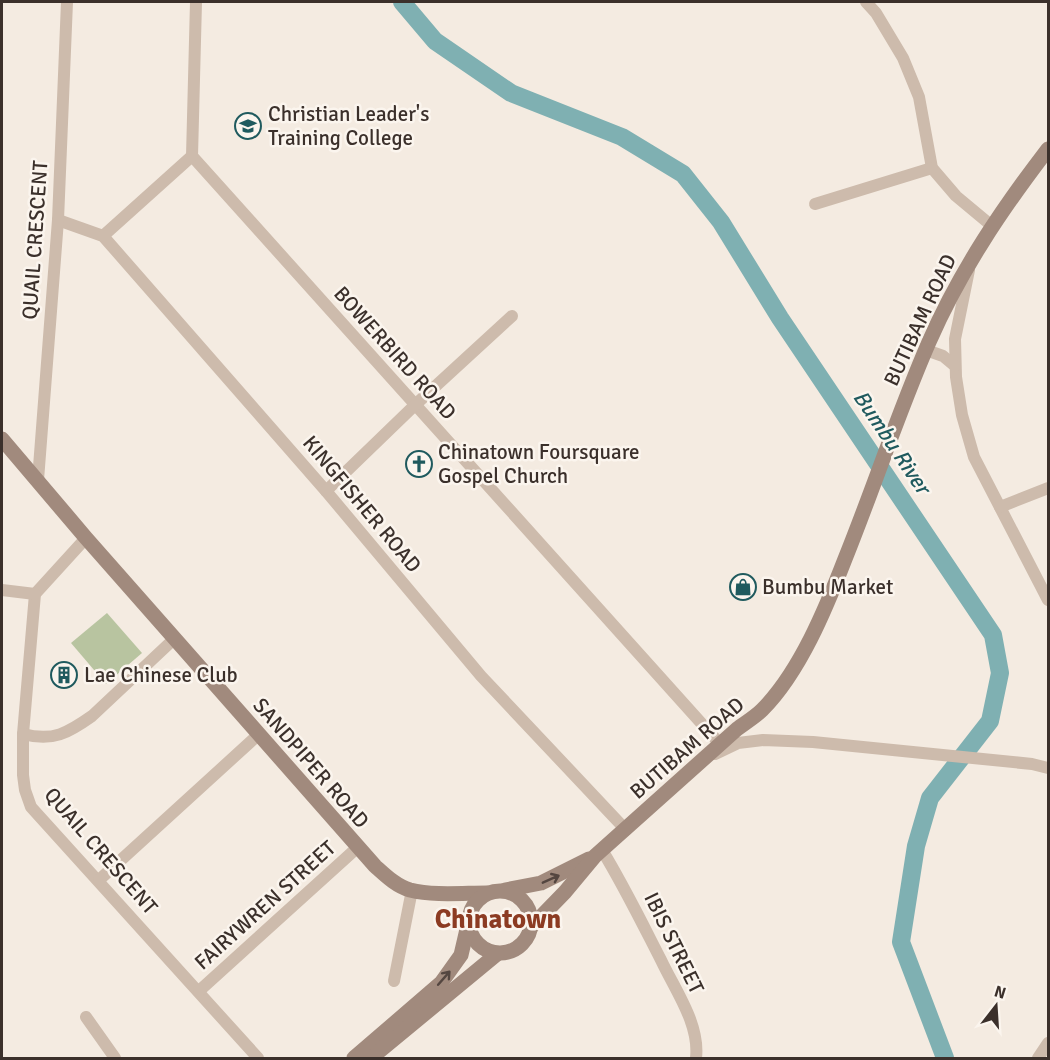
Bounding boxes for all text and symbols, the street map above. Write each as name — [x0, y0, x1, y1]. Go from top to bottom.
place label: Christian Leader's Training College — [268, 101, 429, 151]
school or university icon: Christian Leader's Training College — [233, 111, 263, 141]
street label: QUAIL CRESCENT — [16, 159, 54, 321]
street label: BUTIBAM ROAD — [878, 250, 962, 390]
street label: BOWERBIRD ROAD — [328, 281, 462, 425]
water label: Bumbu River — [847, 385, 938, 501]
street label: KINGFISHER ROAD — [297, 430, 427, 578]
place label: Chinatown Foursquare Gospel Church — [438, 439, 640, 489]
church icon: Chinatown Foursquare Gospel Church — [404, 449, 434, 479]
shop icon: Bumbu Market — [728, 572, 758, 602]
place label: Bumbu Market — [762, 574, 893, 600]
building icon: Lae Chinese Club — [49, 660, 79, 690]
place label: Lae Chinese Club — [84, 662, 238, 688]
street label: BUTIBAM ROAD — [625, 691, 749, 805]
street label: SANDPIPER ROAD — [247, 693, 375, 833]
street label: QUAIL CRESCENT — [39, 782, 164, 920]
street label: FAIRYWREN STREET — [189, 834, 341, 975]
one-way arrow — [541, 872, 559, 884]
street label: IBIS STREET — [638, 888, 710, 998]
district label: Chinatown — [435, 903, 561, 936]
one-way arrow — [437, 970, 451, 986]
north arrow — [966, 976, 1026, 1036]
text: N — [992, 981, 1008, 1004]

